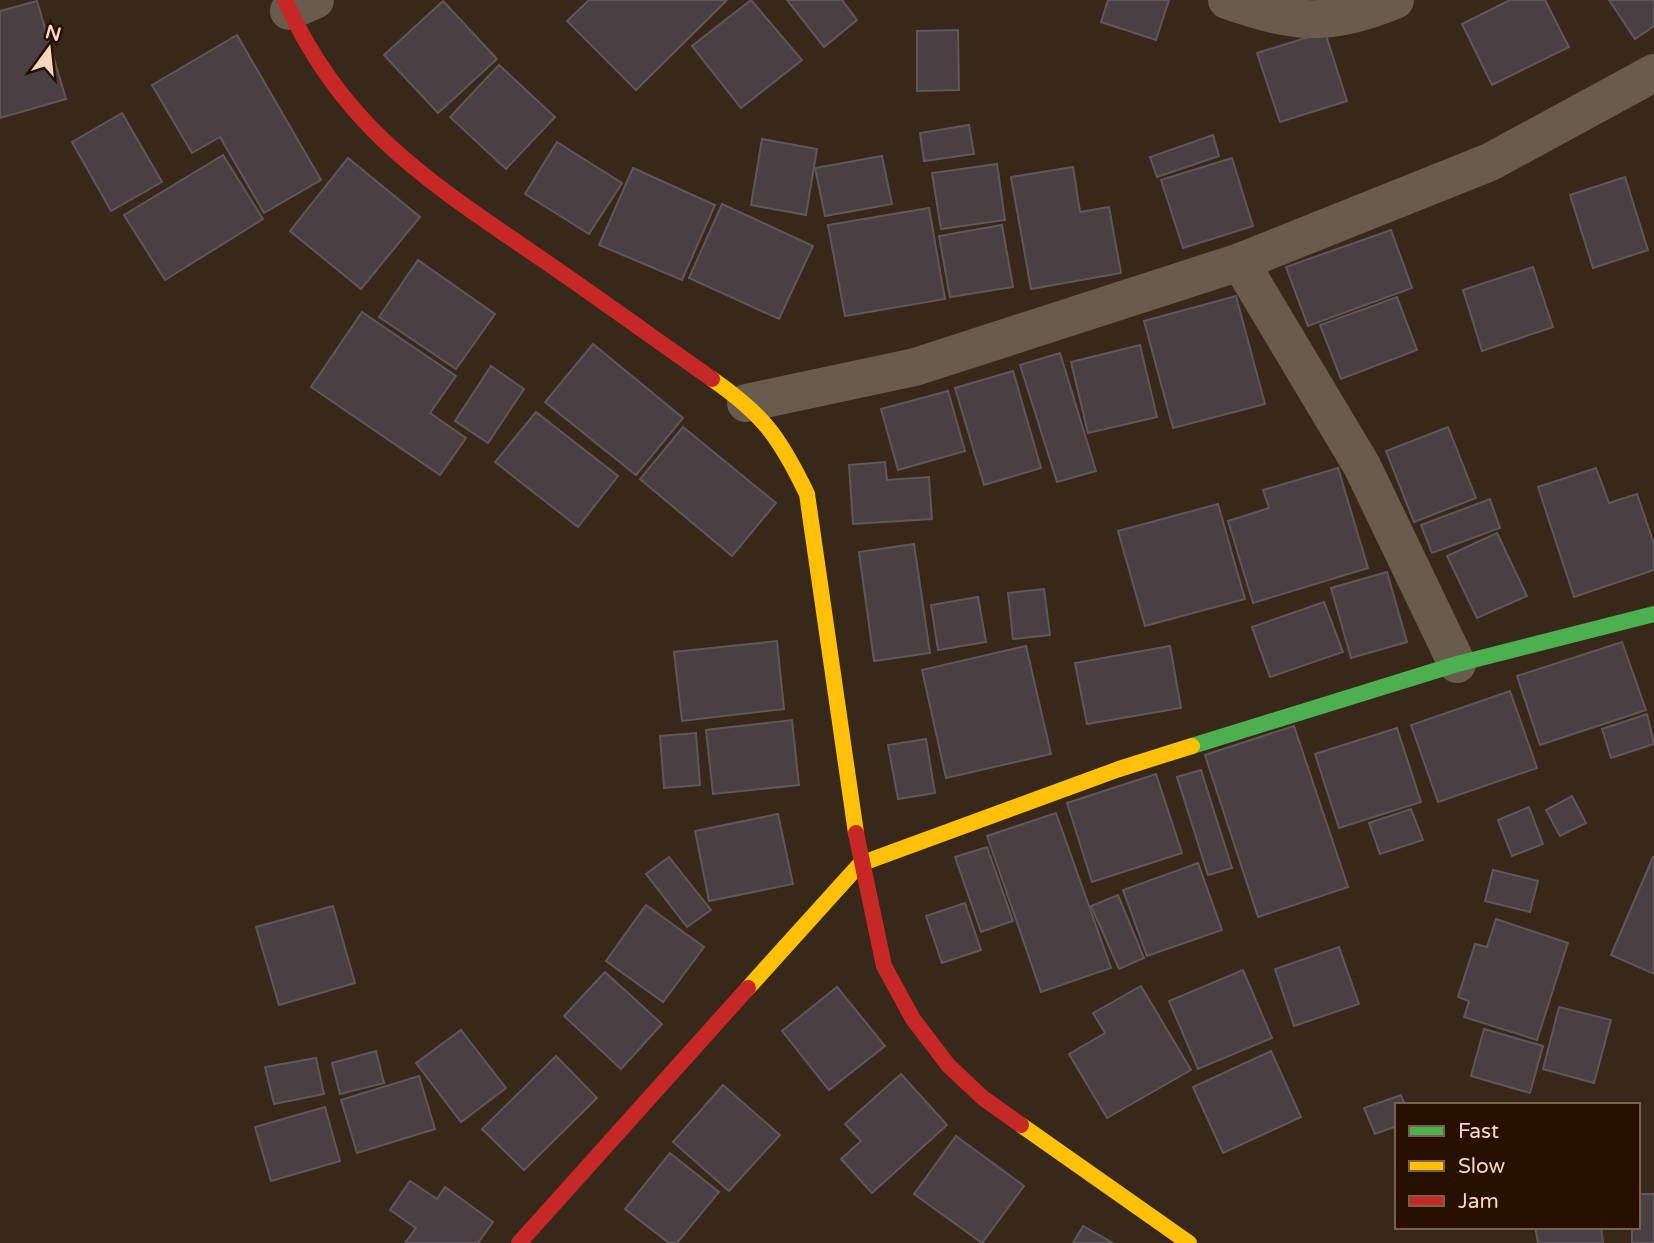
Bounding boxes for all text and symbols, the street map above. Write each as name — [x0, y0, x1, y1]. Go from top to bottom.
north arrow — [14, 14, 84, 84]
text: N — [43, 21, 63, 46]
legend — [1395, 1103, 1640, 1229]
text: Fast — [1458, 1119, 1499, 1144]
text: Slow — [1458, 1154, 1506, 1179]
text: Jam — [1458, 1189, 1499, 1214]

